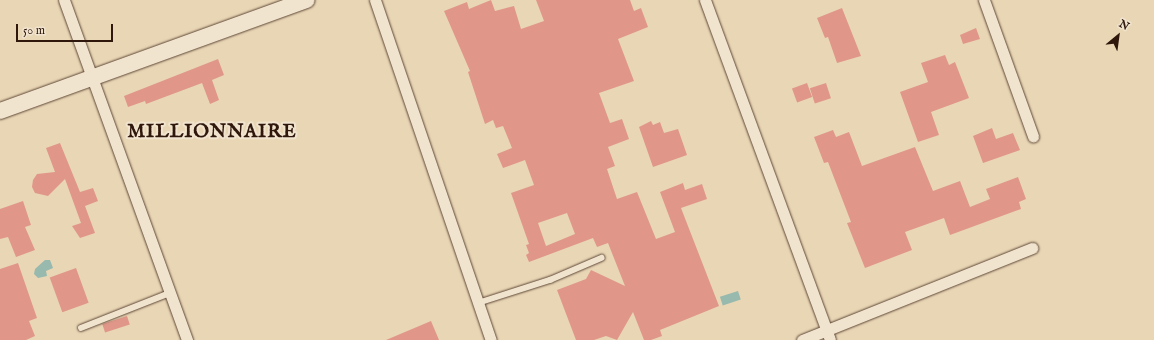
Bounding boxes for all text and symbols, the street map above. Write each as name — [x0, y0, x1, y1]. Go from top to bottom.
scale bar — [18, 16, 115, 42]
north arrow — [1098, 16, 1138, 56]
text: N — [1116, 17, 1131, 34]
text: 50 m — [23, 23, 45, 38]
district label: MILLIONNAIRE — [127, 122, 297, 144]

